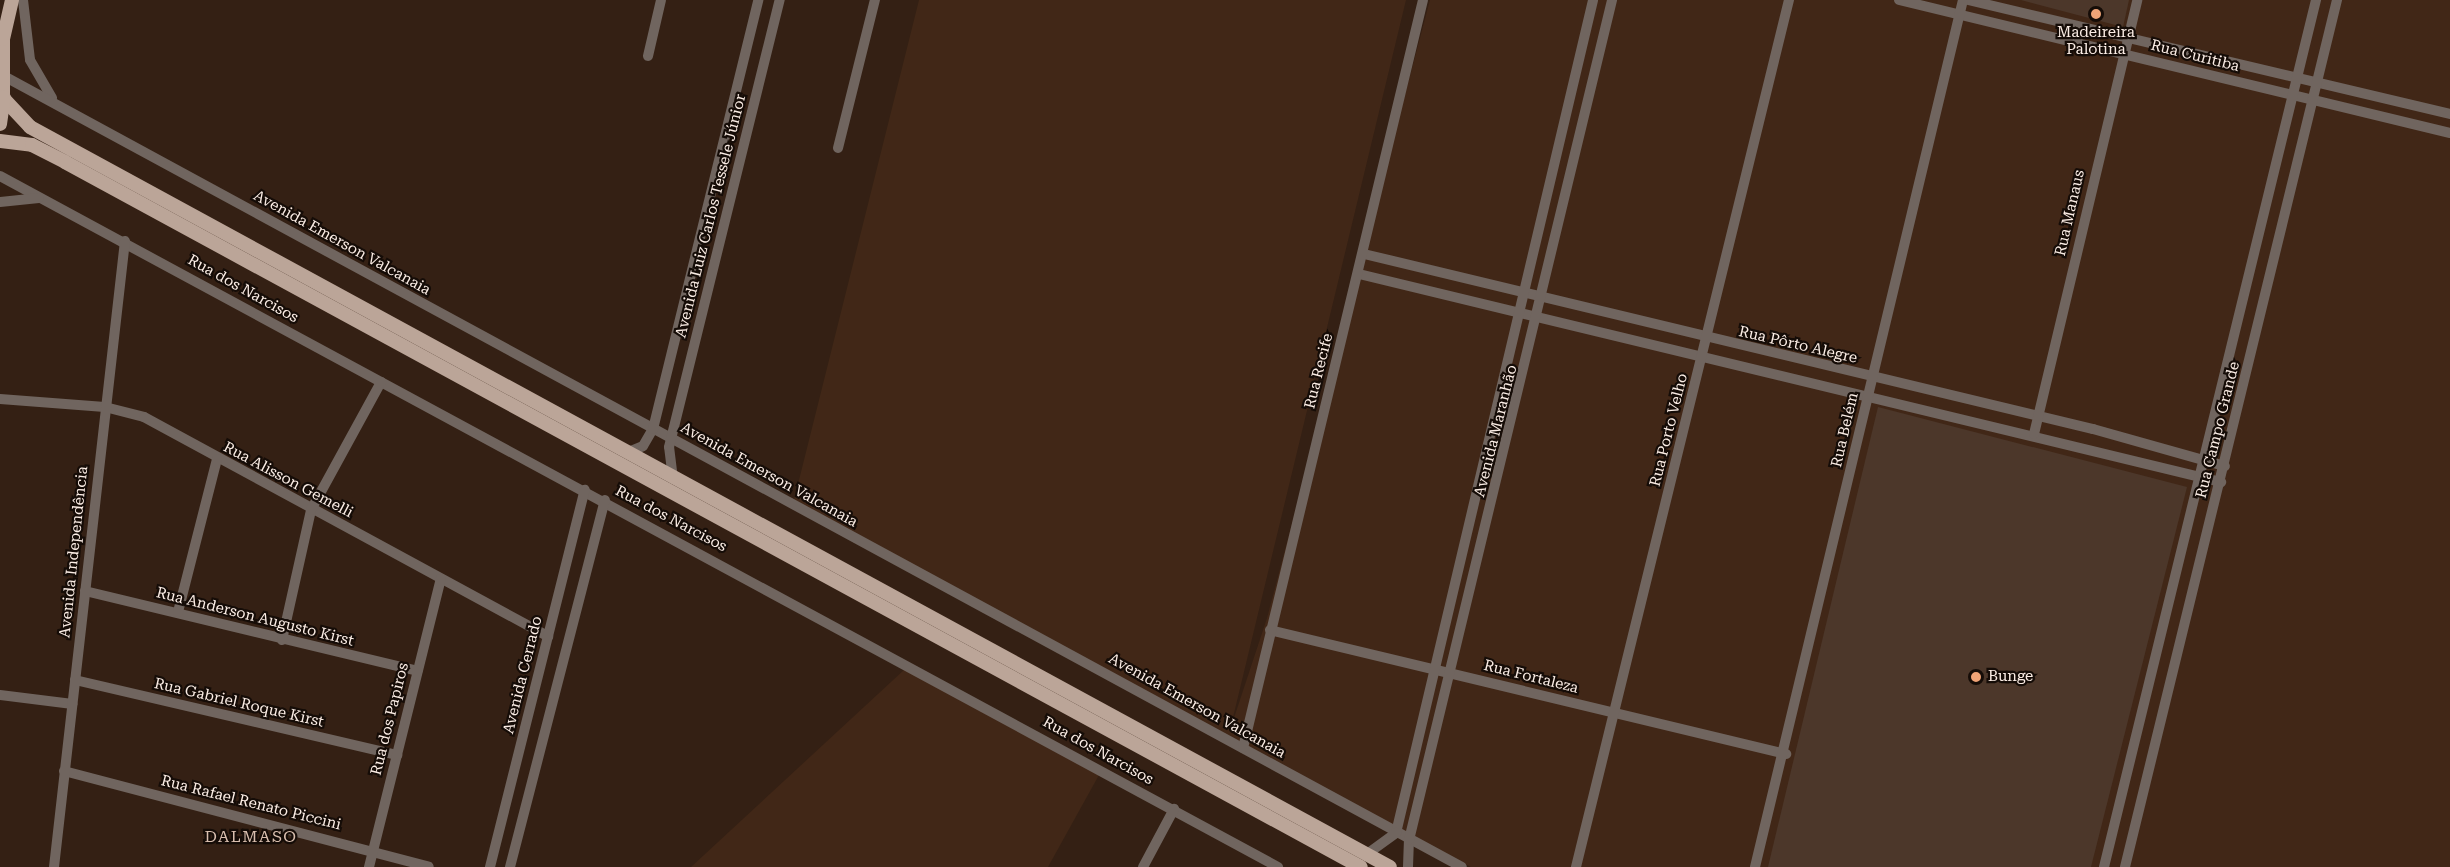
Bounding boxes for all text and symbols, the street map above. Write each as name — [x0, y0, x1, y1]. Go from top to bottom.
marker: Madeireira Palotina — [2089, 7, 2103, 21]
place label: Madeireira Palotina — [2057, 23, 2135, 58]
street label: Rua Curitiba — [2149, 36, 2241, 76]
street label: Avenida Luiz Carlos Tessele Júnior — [672, 92, 750, 340]
street label: Rua Manaus — [2051, 168, 2089, 258]
street label: Avenida Emerson Valcanaia — [250, 187, 434, 299]
street label: Rua dos Narcisos — [185, 251, 301, 327]
street label: Rua Pôrto Alegre — [1737, 323, 1859, 367]
street label: Rua Recife — [1301, 331, 1337, 411]
street label: Rua Campo Grande — [2192, 360, 2244, 500]
street label: Avenida Maranhão — [1471, 363, 1521, 499]
street label: Rua Porto Velho — [1646, 372, 1692, 488]
street label: Rua Belém — [1828, 391, 1862, 469]
street label: Avenida Emerson Valcanaia — [677, 419, 861, 531]
street label: Rua Alisson Gemelli — [220, 438, 356, 522]
street label: Avenida Independência — [56, 465, 92, 639]
street label: Rua dos Narcisos — [612, 482, 730, 556]
street label: Rua Anderson Augusto Kirst — [154, 584, 356, 650]
street label: Avenida Cerrado — [500, 614, 546, 736]
street label: Avenida Emerson Valcanaia — [1105, 650, 1289, 762]
street label: Rua Fortaleza — [1482, 657, 1580, 697]
street label: Rua dos Papiros — [367, 661, 413, 777]
place label: Bunge — [1988, 668, 2033, 686]
marker: Bunge — [1969, 670, 1983, 684]
street label: Rua Gabriel Roque Kirst — [152, 675, 326, 731]
street label: Rua dos Narcisos — [1040, 713, 1156, 789]
street label: Rua Rafael Renato Piccini — [159, 772, 343, 834]
district label: DALMASO — [205, 827, 297, 847]

